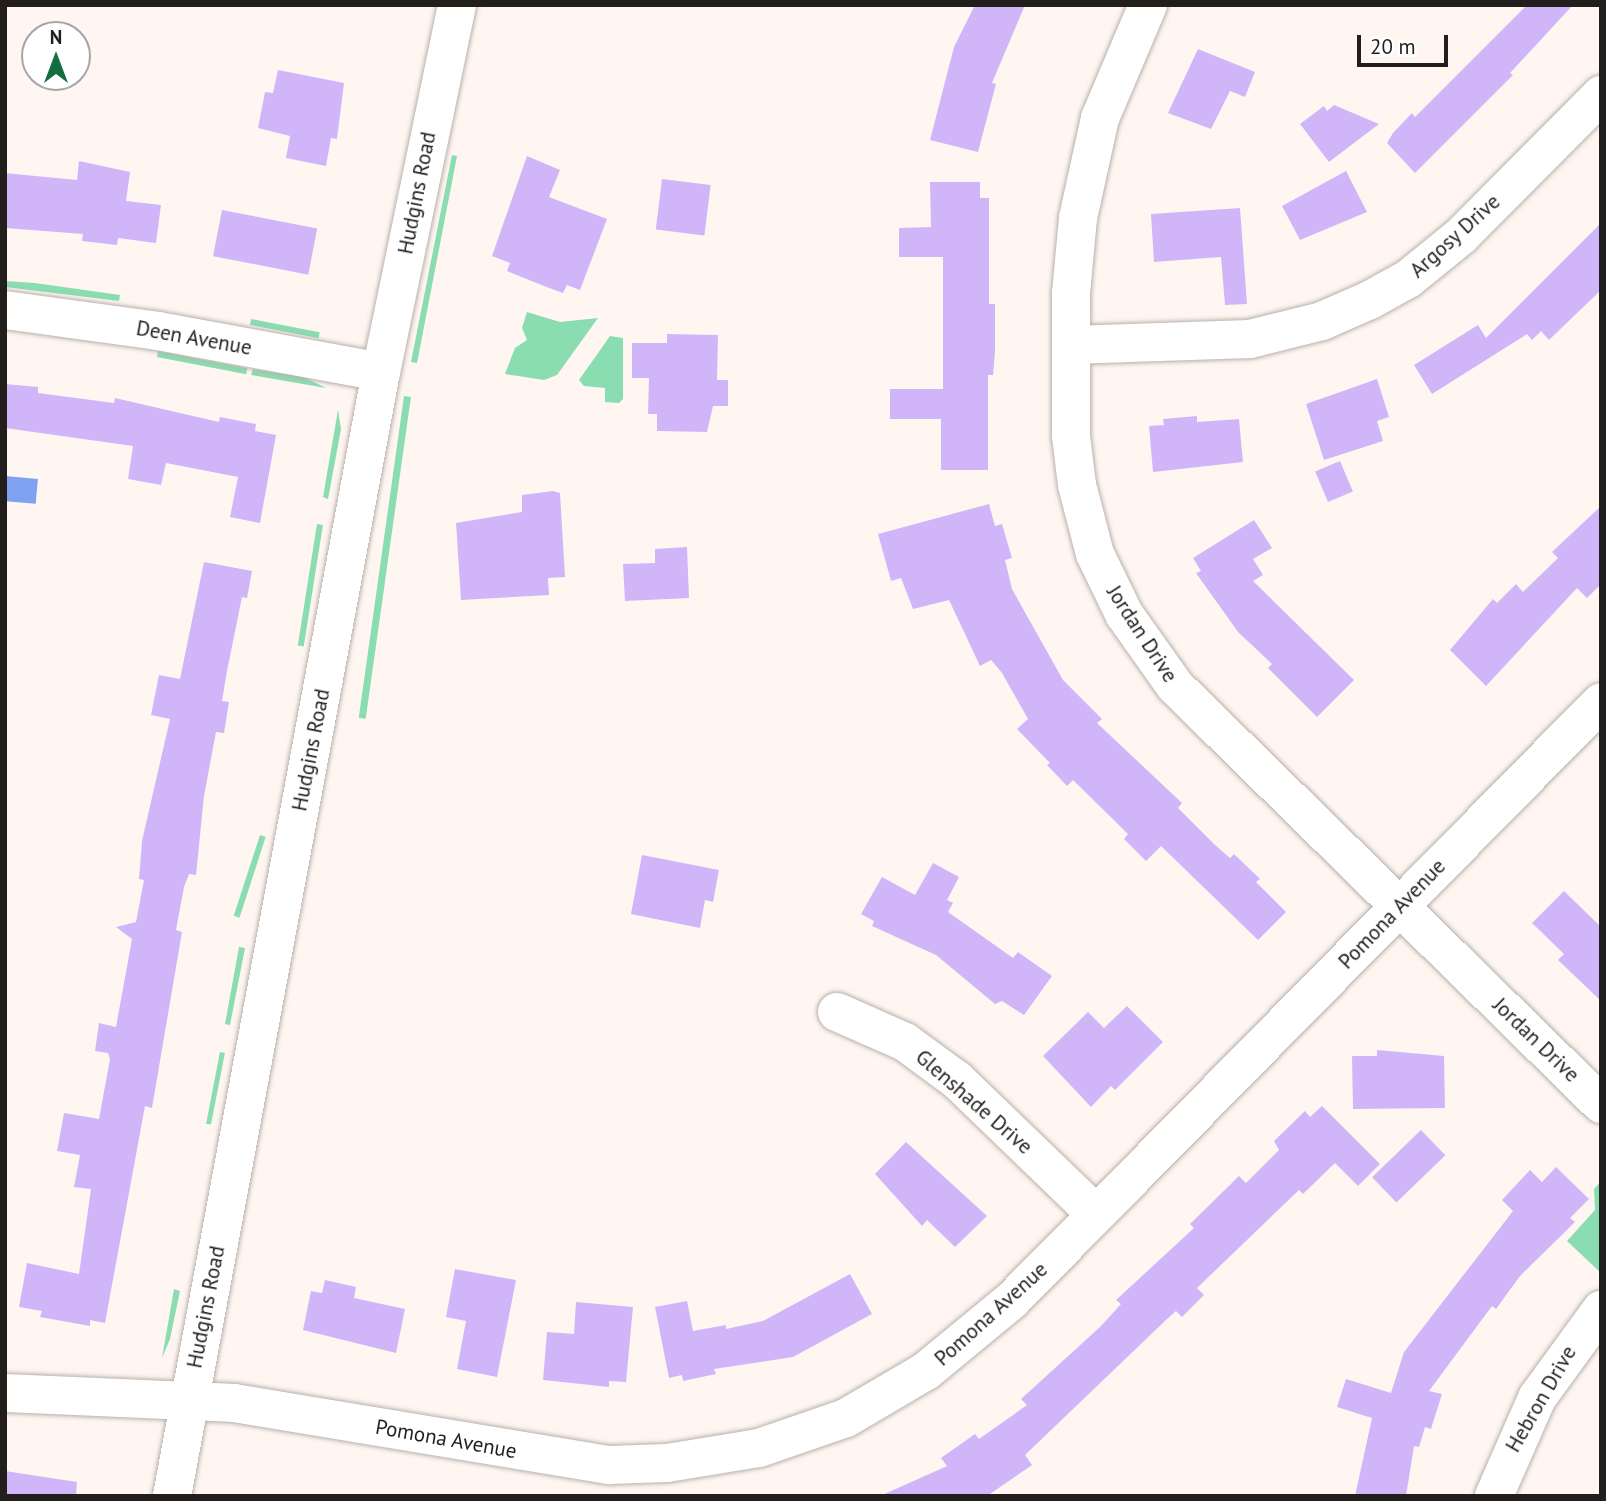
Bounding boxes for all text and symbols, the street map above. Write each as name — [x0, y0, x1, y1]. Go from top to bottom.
north arrow — [21, 21, 91, 91]
scale bar — [1361, 21, 1452, 65]
text: N — [50, 25, 62, 49]
text: 20 m — [1370, 33, 1416, 60]
street label: Hudgins Road — [393, 130, 441, 256]
street label: Argosy Drive — [1404, 189, 1506, 283]
street label: Deen Avenue — [134, 315, 254, 361]
street label: Jordan Drive — [1101, 581, 1183, 687]
street label: Hudgins Road — [287, 687, 335, 813]
street label: Pomona Avenue — [1333, 854, 1451, 974]
street label: Jordan Drive — [1488, 993, 1584, 1087]
street label: Glenshade Drive — [910, 1044, 1038, 1160]
street label: Hudgins Road — [182, 1244, 230, 1370]
street label: Pomona Avenue — [929, 1257, 1053, 1371]
street label: Hebron Drive — [1500, 1341, 1582, 1457]
street label: Pomona Avenue — [373, 1414, 519, 1464]

